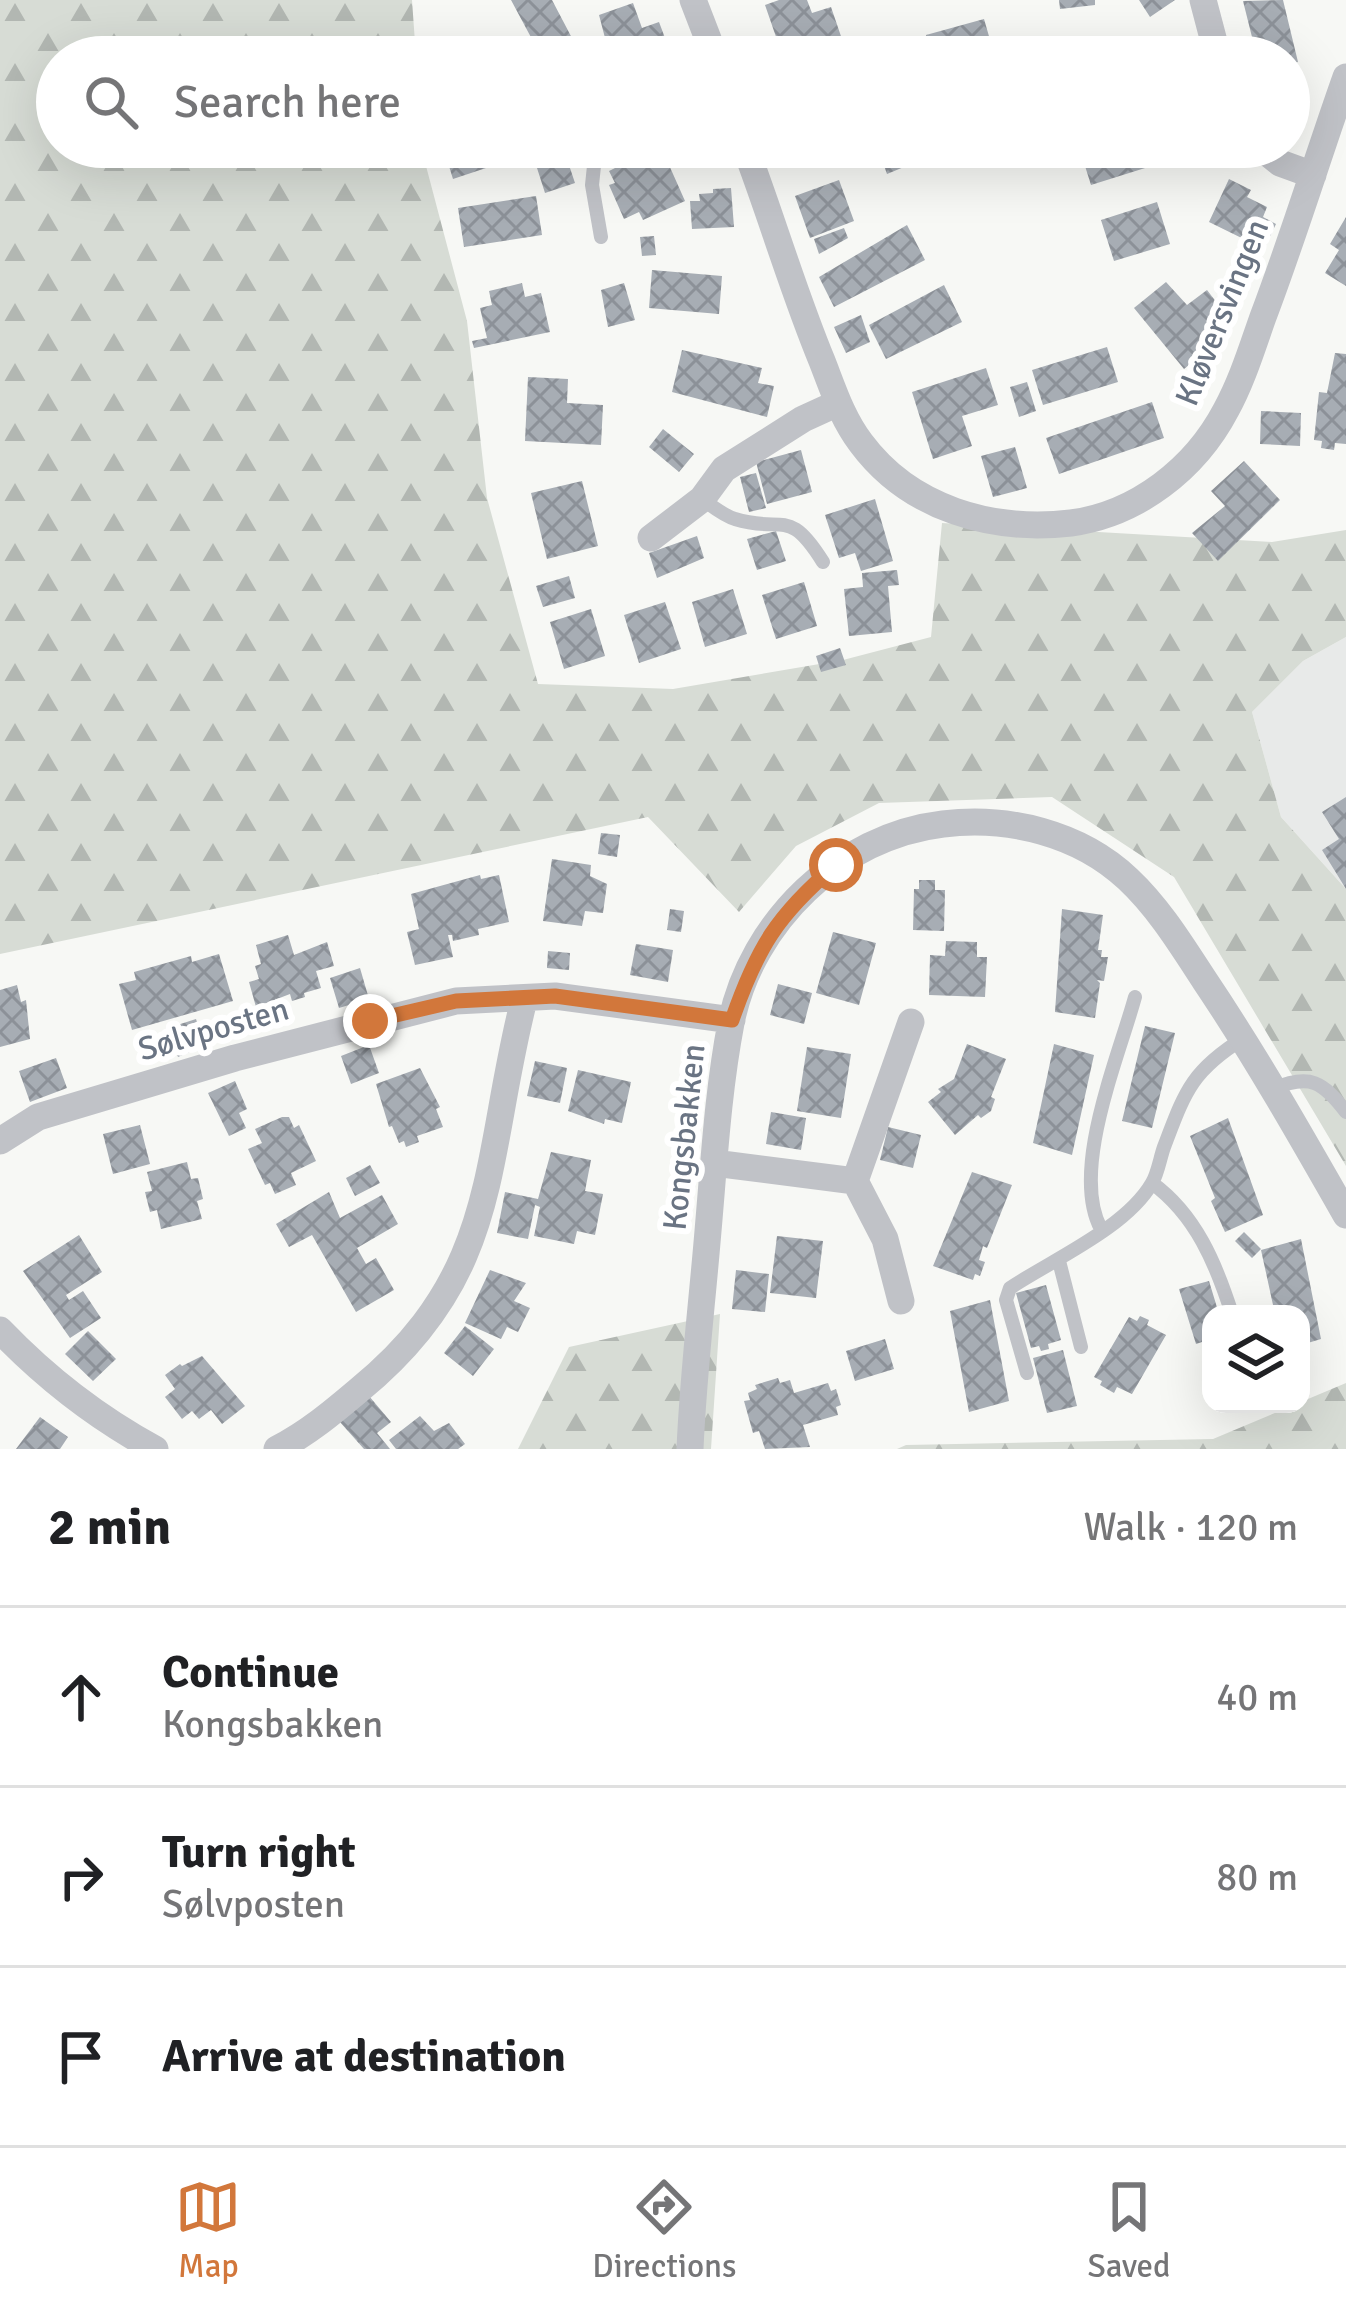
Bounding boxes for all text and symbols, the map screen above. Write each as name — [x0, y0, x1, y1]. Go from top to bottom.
search box — [36, 36, 1310, 168]
icon: search — [78, 69, 144, 135]
text: Search here — [174, 75, 401, 130]
street label: Kløversvingen — [1166, 213, 1278, 412]
route start — [809, 838, 863, 892]
street label: Sølvposten — [133, 988, 293, 1070]
route end — [343, 994, 397, 1048]
street label: Kongsbakken — [654, 1042, 715, 1232]
map controls — [1202, 1305, 1310, 1413]
button: layers — [1202, 1305, 1310, 1413]
text: 2 min — [48, 1496, 171, 1559]
text: Walk · 120 m — [1084, 1503, 1298, 1551]
text: Continue — [162, 1645, 339, 1700]
icon: ahead — [48, 1664, 114, 1730]
text: 40 m — [1216, 1673, 1298, 1721]
text: Kongsbakken — [162, 1700, 383, 1748]
text: Turn right — [162, 1825, 356, 1880]
icon: right — [48, 1844, 114, 1910]
text: 80 m — [1216, 1853, 1298, 1901]
text: Sølvposten — [162, 1880, 345, 1928]
icon: arrive — [48, 2024, 114, 2090]
text: Arrive at destination — [162, 2029, 566, 2084]
tab: Map — [175, 2174, 241, 2287]
tab: Directions — [592, 2174, 737, 2287]
tab: Saved — [1087, 2174, 1171, 2287]

